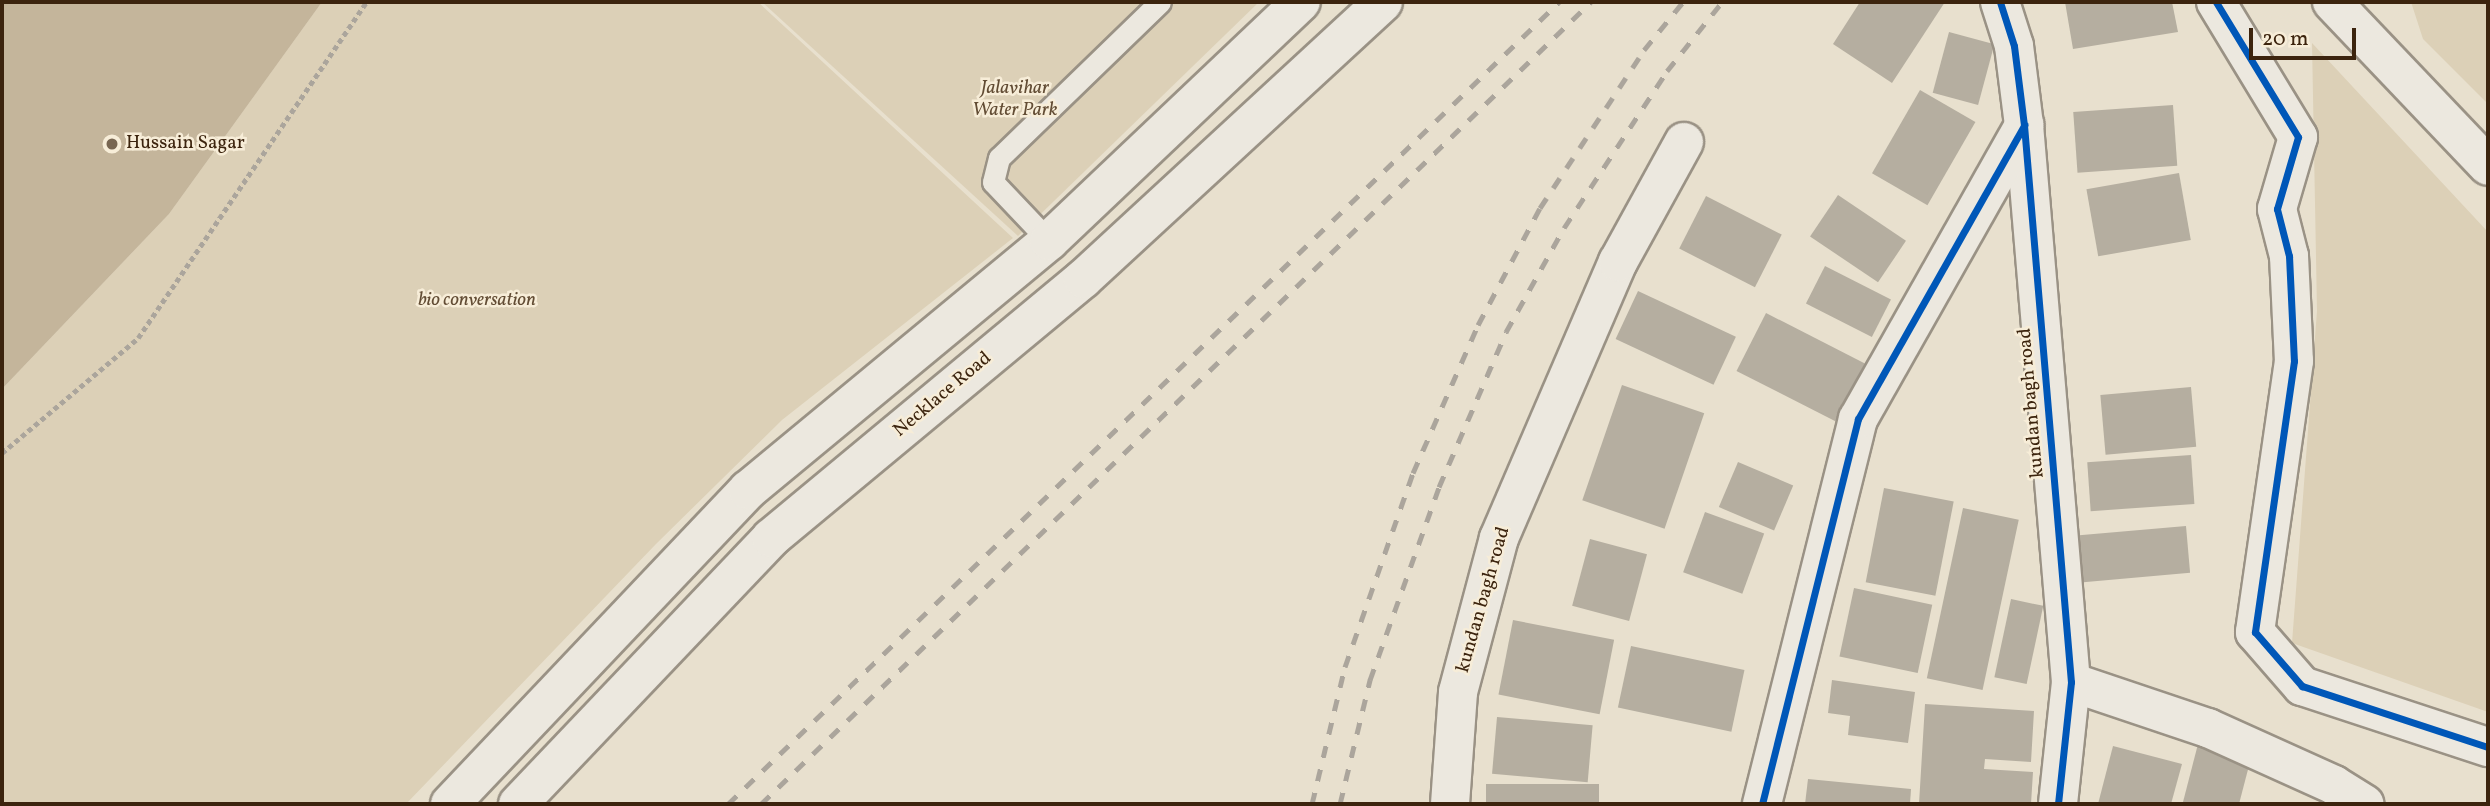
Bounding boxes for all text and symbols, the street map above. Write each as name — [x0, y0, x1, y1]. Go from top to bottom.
scale bar — [2252, 14, 2359, 58]
text: 20 m — [2262, 25, 2308, 54]
park label: Jalavihar Water Park — [972, 78, 1058, 122]
place label: Hussain Sagar — [126, 133, 245, 155]
marker: Hussain Sagar — [104, 136, 120, 152]
park label: bio conversation — [418, 290, 536, 312]
street label: kundan bagh road — [2014, 327, 2050, 479]
street label: Necklace Road — [889, 347, 997, 443]
street label: kundan bagh road — [1452, 524, 1516, 676]

